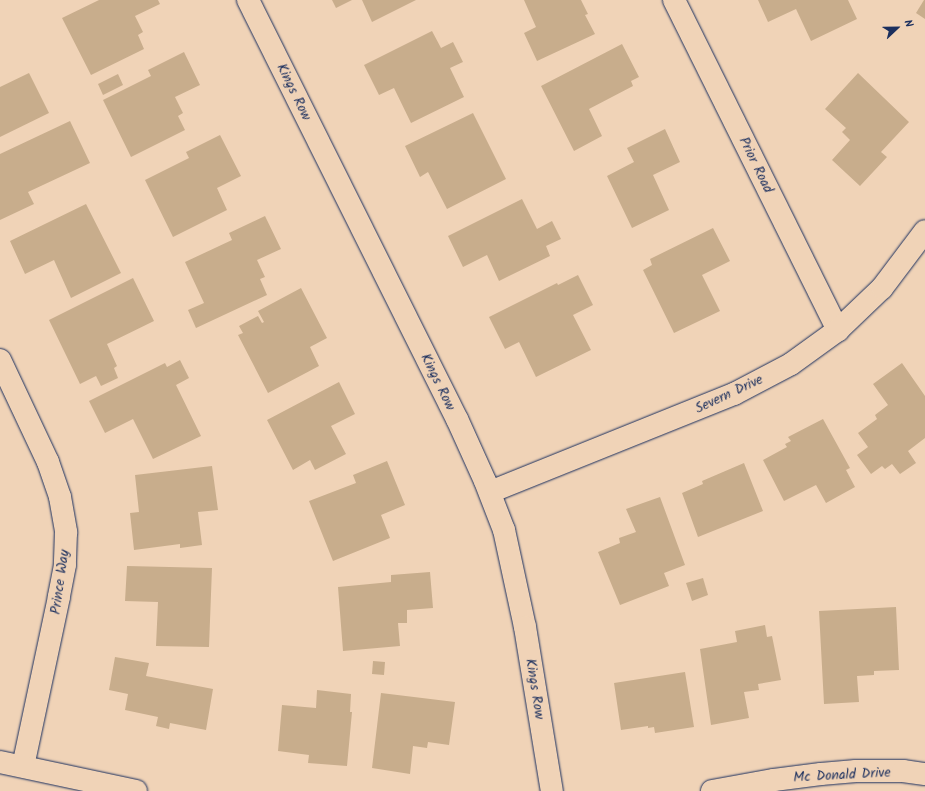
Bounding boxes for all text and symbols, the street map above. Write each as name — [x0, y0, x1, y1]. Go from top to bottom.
north arrow — [877, 8, 917, 48]
text: N — [898, 17, 918, 30]
street label: Kings Row — [273, 61, 315, 123]
street label: Prior Road — [735, 134, 777, 196]
street label: Kings Row — [417, 351, 459, 413]
street label: Severn Drive — [692, 371, 766, 417]
street label: Prince Way — [47, 549, 73, 615]
street label: Kings Row — [522, 657, 548, 721]
street label: Mc Donald Drive — [793, 764, 891, 786]

